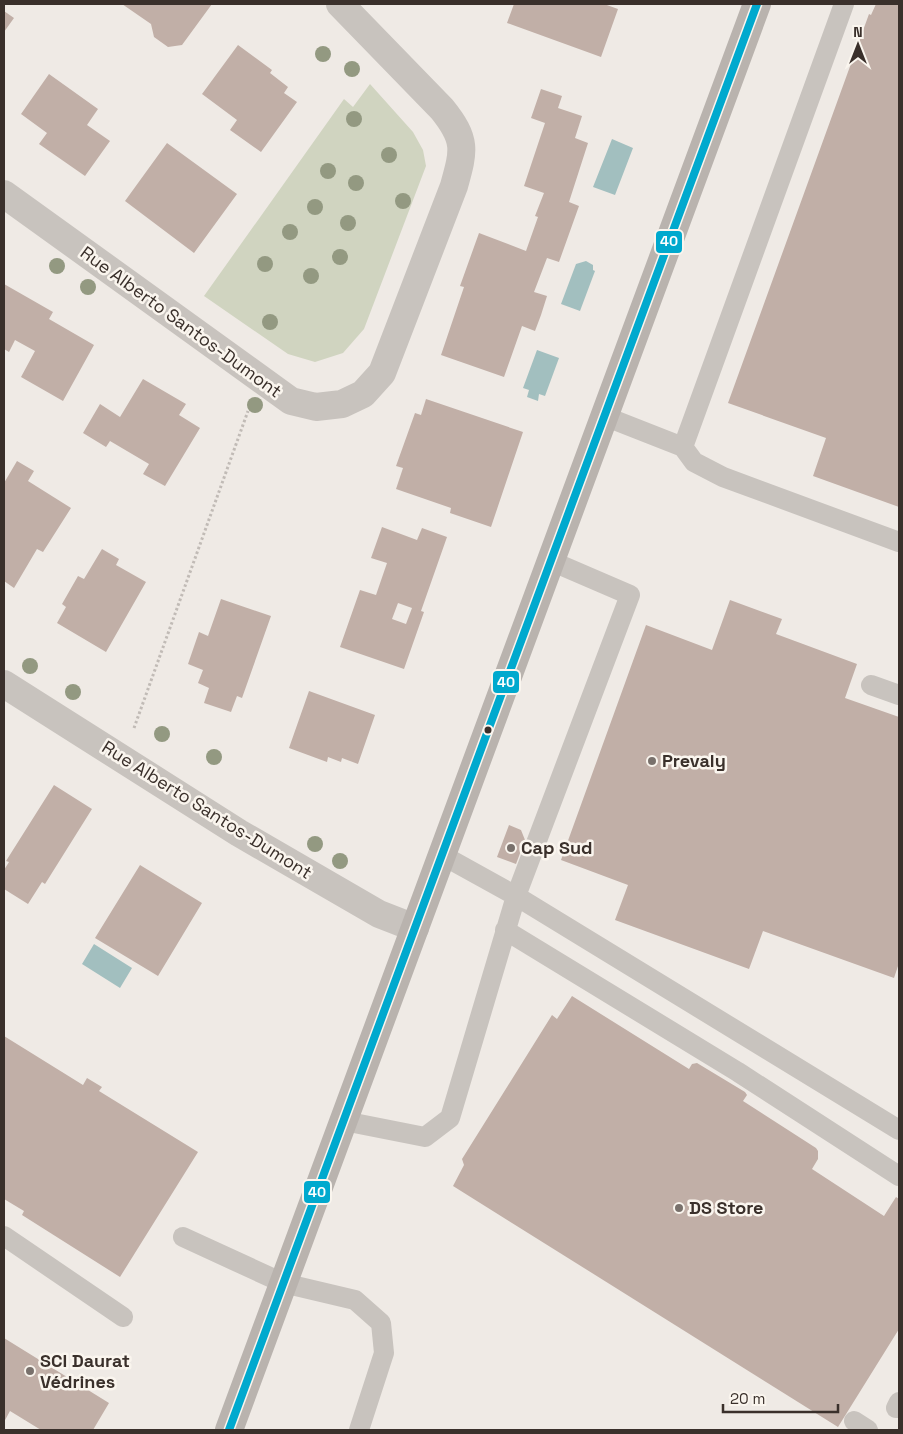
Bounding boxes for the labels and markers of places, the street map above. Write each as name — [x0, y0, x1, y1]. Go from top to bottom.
unlabelled marker — [483, 725, 493, 735]
place label: Prevaly — [662, 749, 726, 772]
marker: Prevaly — [646, 755, 658, 767]
place label: Cap Sud — [521, 836, 593, 859]
marker: Cap Sud — [505, 842, 517, 854]
place label: DS Store — [689, 1196, 763, 1219]
marker: DS Store — [673, 1202, 685, 1214]
place label: SCI Daurat Védrines — [40, 1349, 130, 1393]
marker: SCI Daurat Védrines — [24, 1365, 36, 1377]

